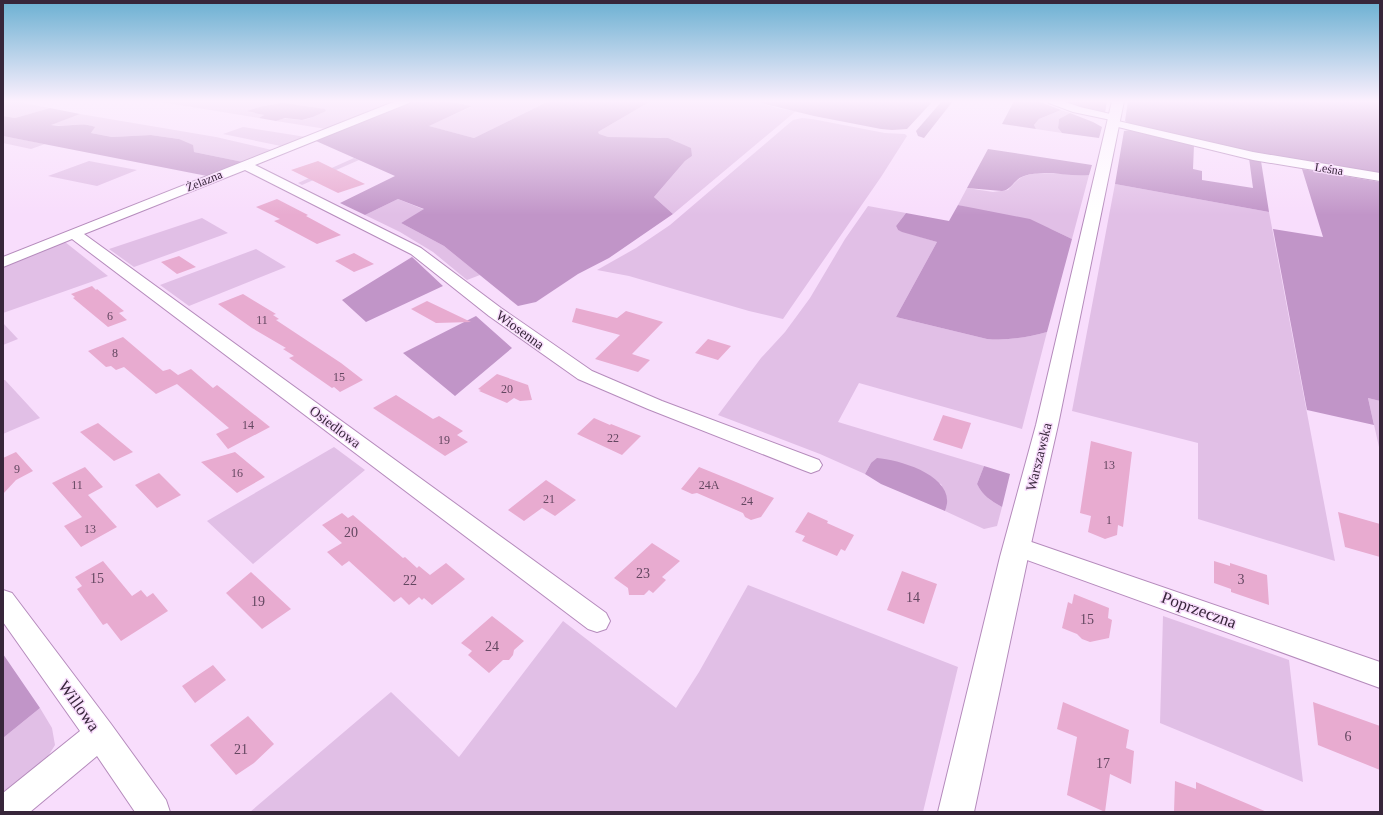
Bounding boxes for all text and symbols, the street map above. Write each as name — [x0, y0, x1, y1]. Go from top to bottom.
street label: Leśna — [1314, 160, 1345, 178]
street label: Żelazna — [184, 167, 225, 195]
street label: Wiosenna — [493, 308, 547, 353]
house number: 6 — [107, 309, 113, 323]
house number: 11 — [256, 313, 268, 327]
house number: 8 — [112, 346, 118, 360]
house number: 15 — [333, 370, 345, 384]
house number: 20 — [501, 382, 513, 396]
street label: Osiedlowa — [307, 403, 364, 451]
house number: 14 — [242, 418, 254, 432]
street label: Warszawska — [1023, 421, 1055, 493]
house number: 22 — [607, 431, 619, 445]
house number: 19 — [438, 433, 450, 447]
house number: 13 — [1103, 458, 1115, 472]
house number: 9 — [14, 462, 20, 476]
house number: 16 — [231, 466, 243, 480]
house number: 11 — [71, 478, 83, 492]
house number: 24A — [699, 478, 720, 492]
house number: 21 — [543, 492, 555, 506]
house number: 24 — [741, 494, 753, 508]
house number: 1 — [1106, 513, 1112, 527]
house number: 13 — [84, 522, 96, 536]
house number: 20 — [344, 525, 358, 540]
house number: 23 — [636, 566, 650, 581]
house number: 15 — [90, 571, 104, 586]
house number: 3 — [1238, 572, 1245, 587]
house number: 22 — [403, 573, 417, 588]
street label: Poprzeczna — [1159, 588, 1239, 632]
house number: 14 — [906, 590, 920, 605]
house number: 19 — [251, 594, 265, 609]
house number: 15 — [1080, 612, 1094, 627]
house number: 24 — [485, 639, 499, 654]
street label: Willowa — [54, 677, 104, 735]
house number: 6 — [1345, 729, 1352, 744]
house number: 21 — [234, 742, 248, 757]
house number: 17 — [1096, 756, 1110, 771]

